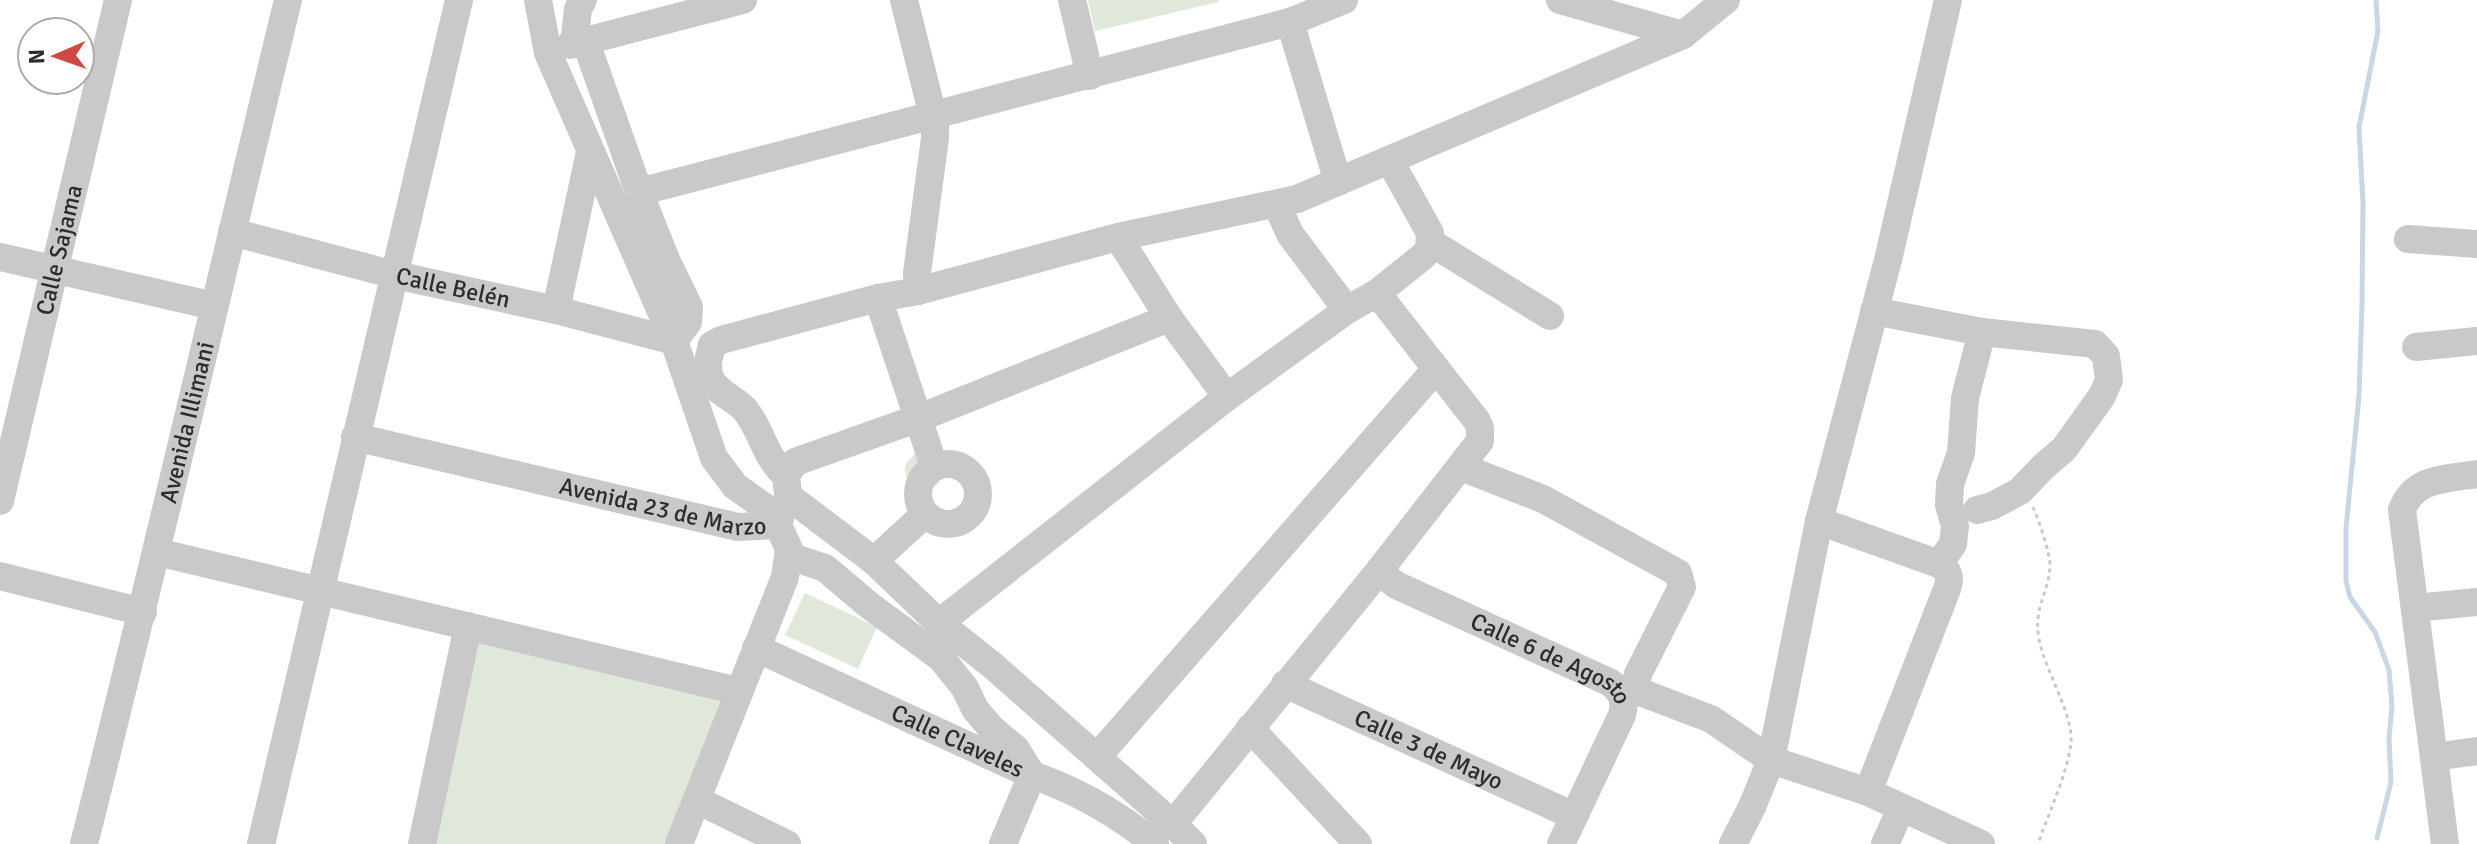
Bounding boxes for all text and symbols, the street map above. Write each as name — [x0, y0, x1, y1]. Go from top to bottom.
north arrow — [16, 16, 96, 96]
text: N — [23, 49, 50, 65]
street label: Calle Sajama — [29, 182, 89, 318]
street label: Calle Belén — [393, 261, 513, 315]
street label: Avenida Illimani — [153, 339, 221, 506]
street label: Avenida 23 de Marzo — [556, 471, 767, 542]
street label: Calle 6 de Agosto — [1466, 606, 1638, 708]
street label: Calle Claveles — [887, 697, 1029, 784]
street label: Calle 3 de Mayo — [1350, 703, 1508, 797]

